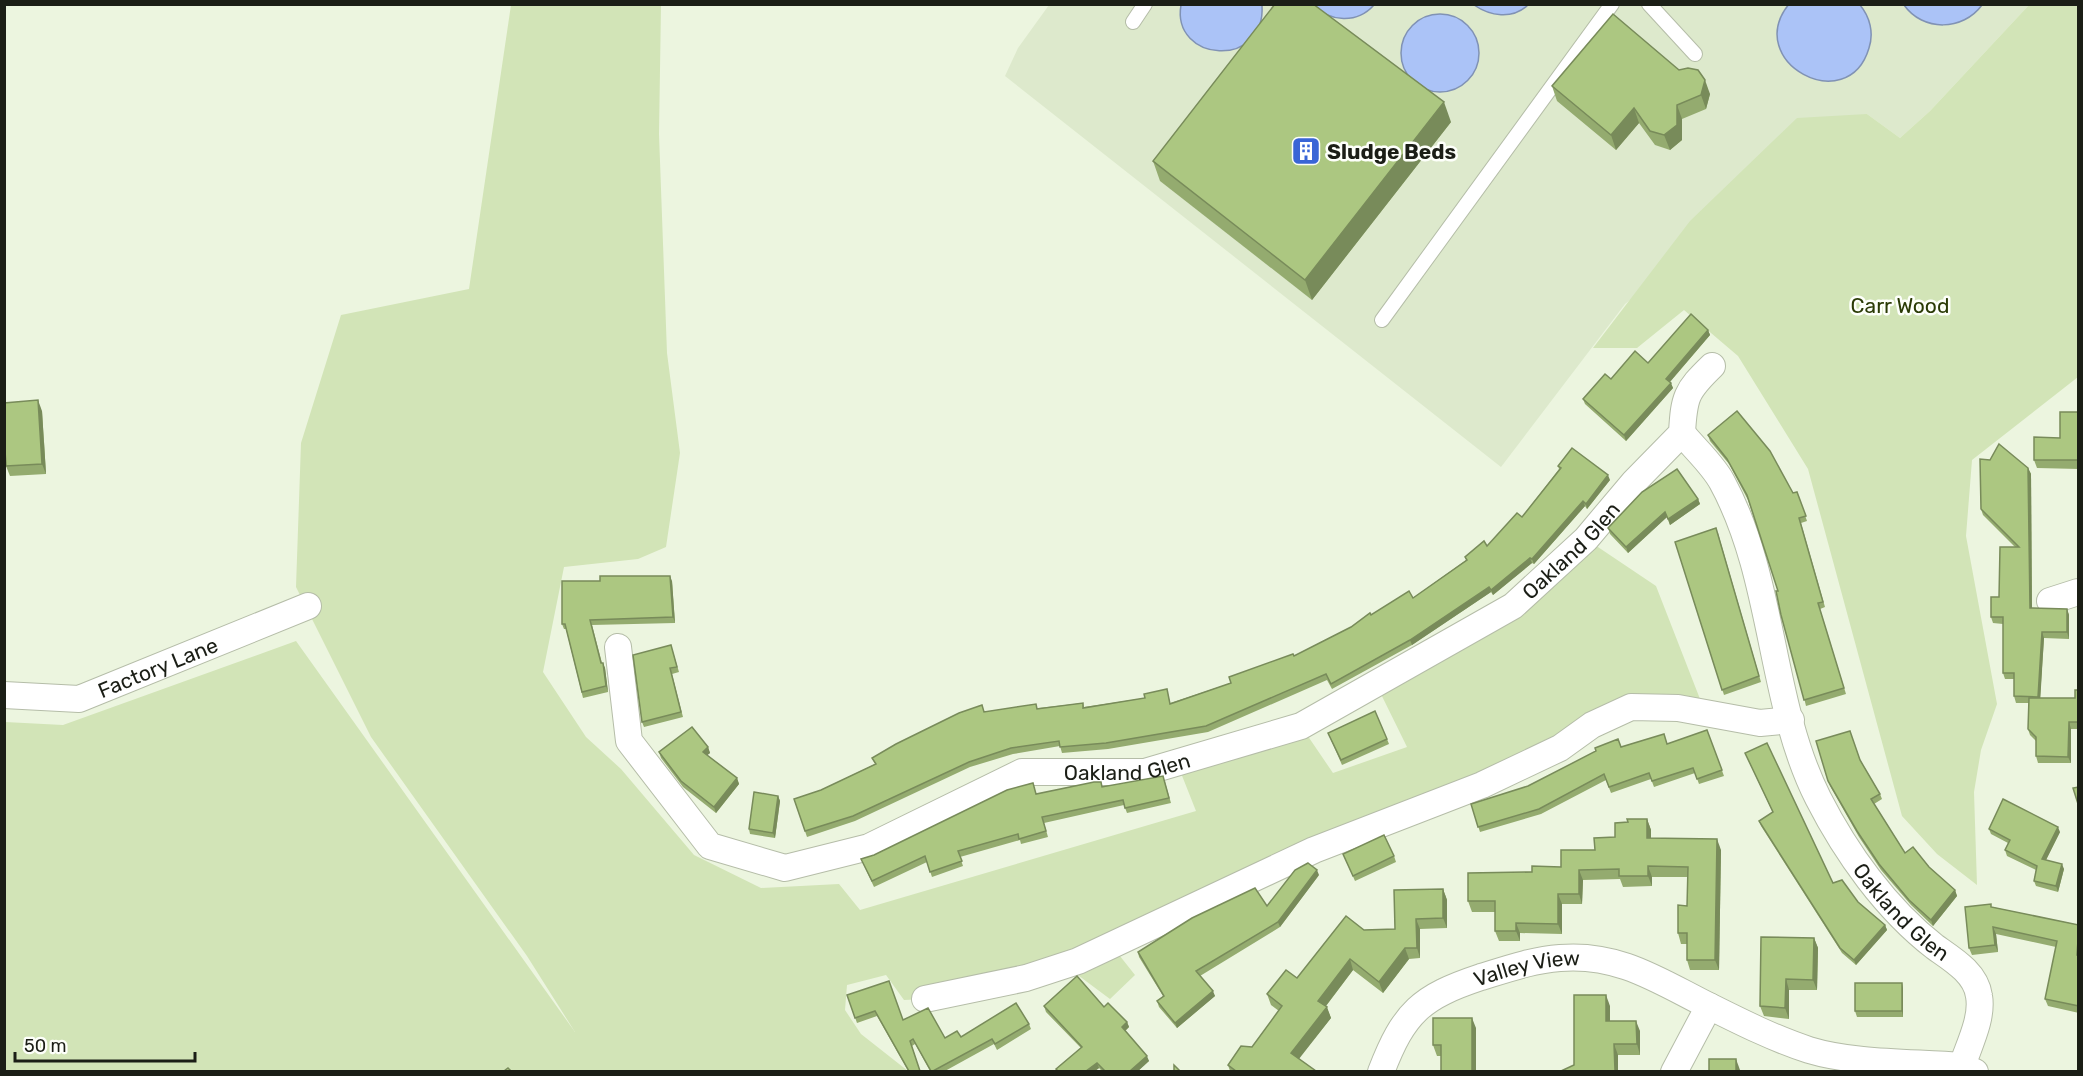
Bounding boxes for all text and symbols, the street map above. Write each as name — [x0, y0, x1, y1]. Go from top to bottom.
building icon: Sludge Beds — [1290, 135, 1322, 167]
place label: Sludge Beds — [1327, 139, 1456, 164]
park label: Carr Wood — [1851, 293, 1949, 318]
street label: Oakland Glen — [1517, 496, 1625, 604]
street label: Factory Lane — [94, 632, 221, 703]
street label: Oakland Glen — [1064, 747, 1193, 785]
street label: Oakland Glen — [1848, 858, 1954, 966]
street label: Valley View — [1470, 945, 1580, 991]
scale bar — [15, 1025, 195, 1063]
text: 50 m — [24, 1035, 67, 1057]

